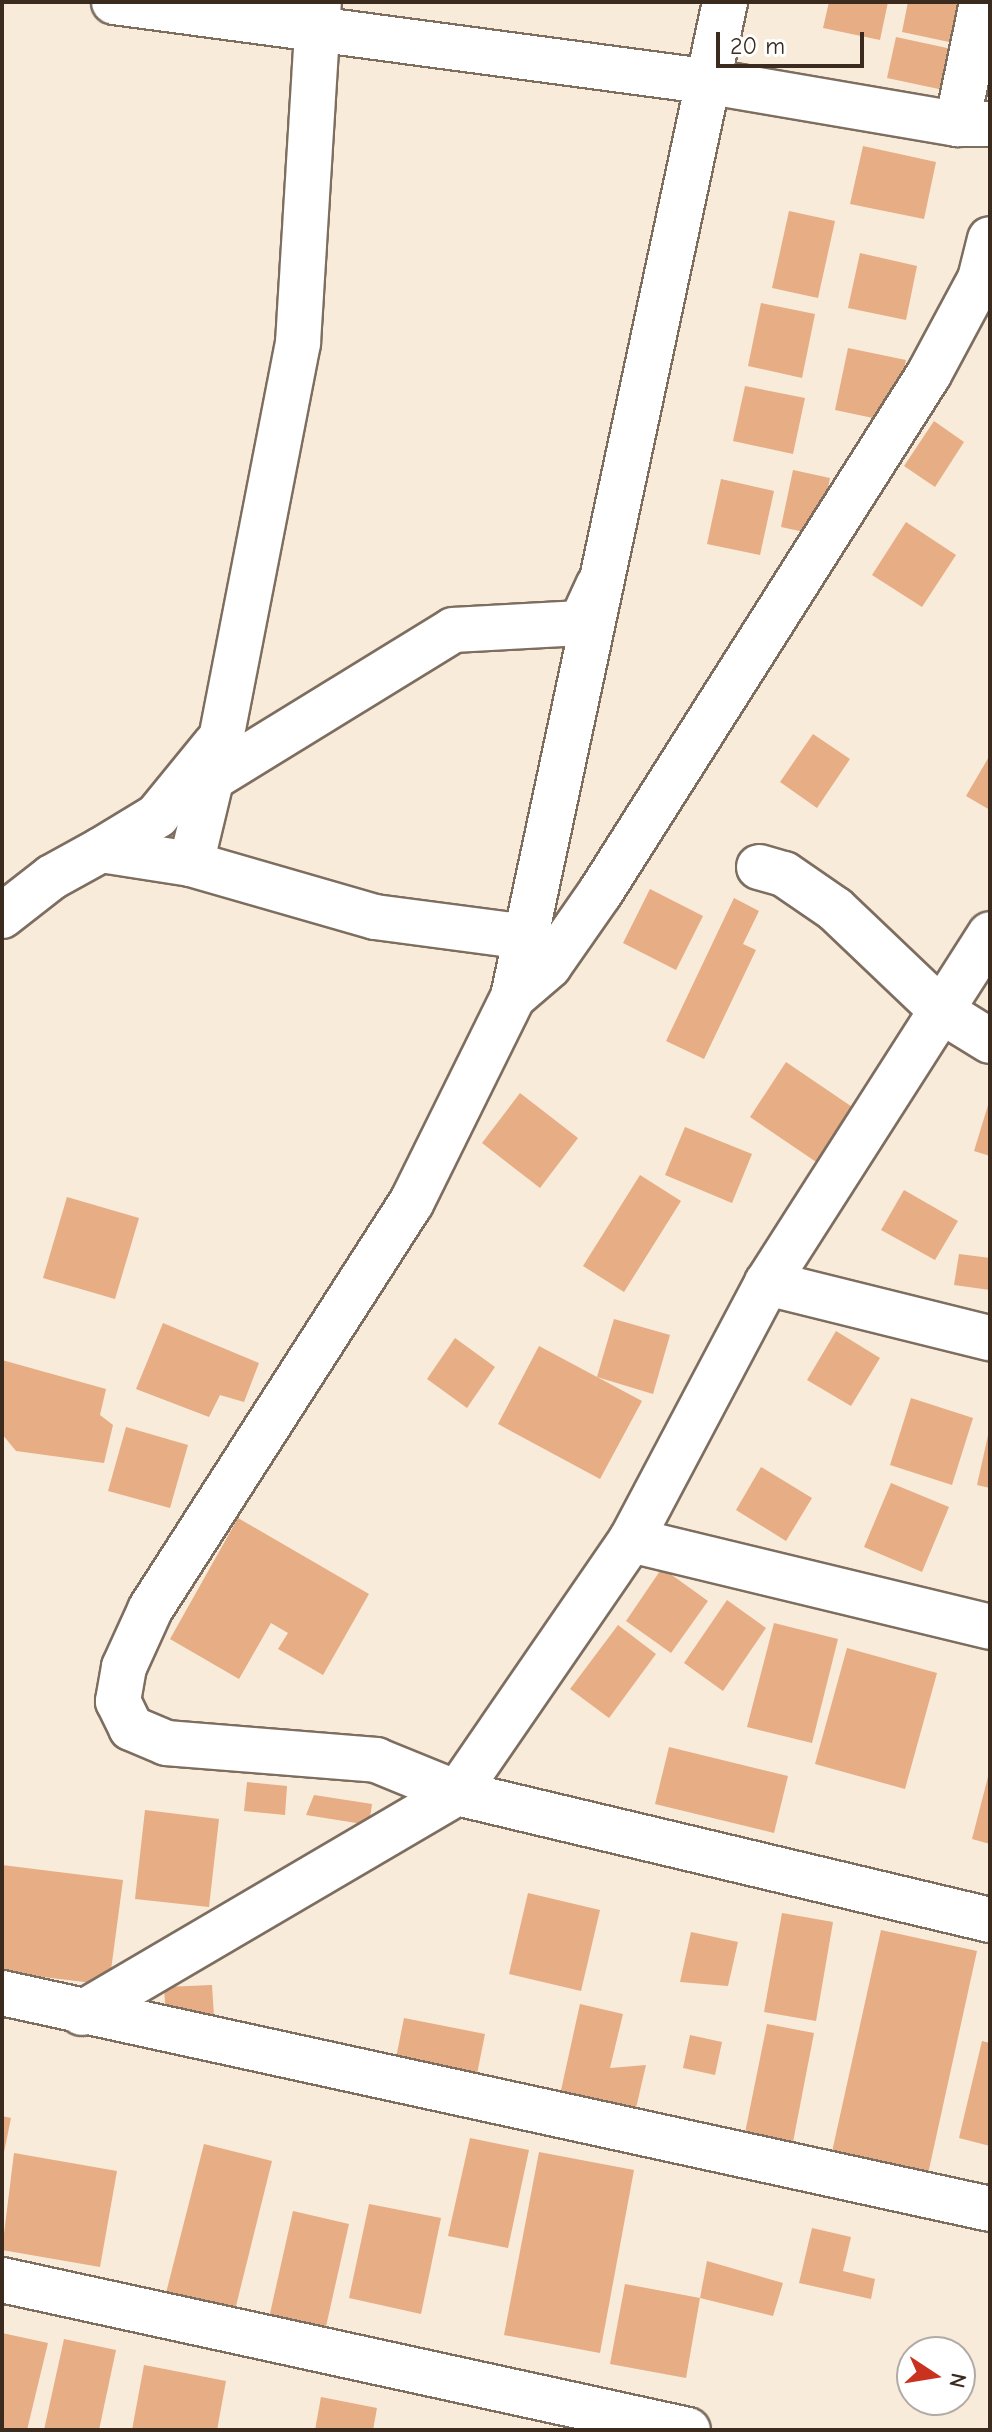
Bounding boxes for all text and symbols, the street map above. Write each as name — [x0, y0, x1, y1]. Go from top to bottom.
scale bar — [720, 16, 868, 66]
text: 20 m — [730, 32, 785, 60]
north arrow — [896, 2336, 976, 2416]
text: N — [943, 2371, 972, 2390]

